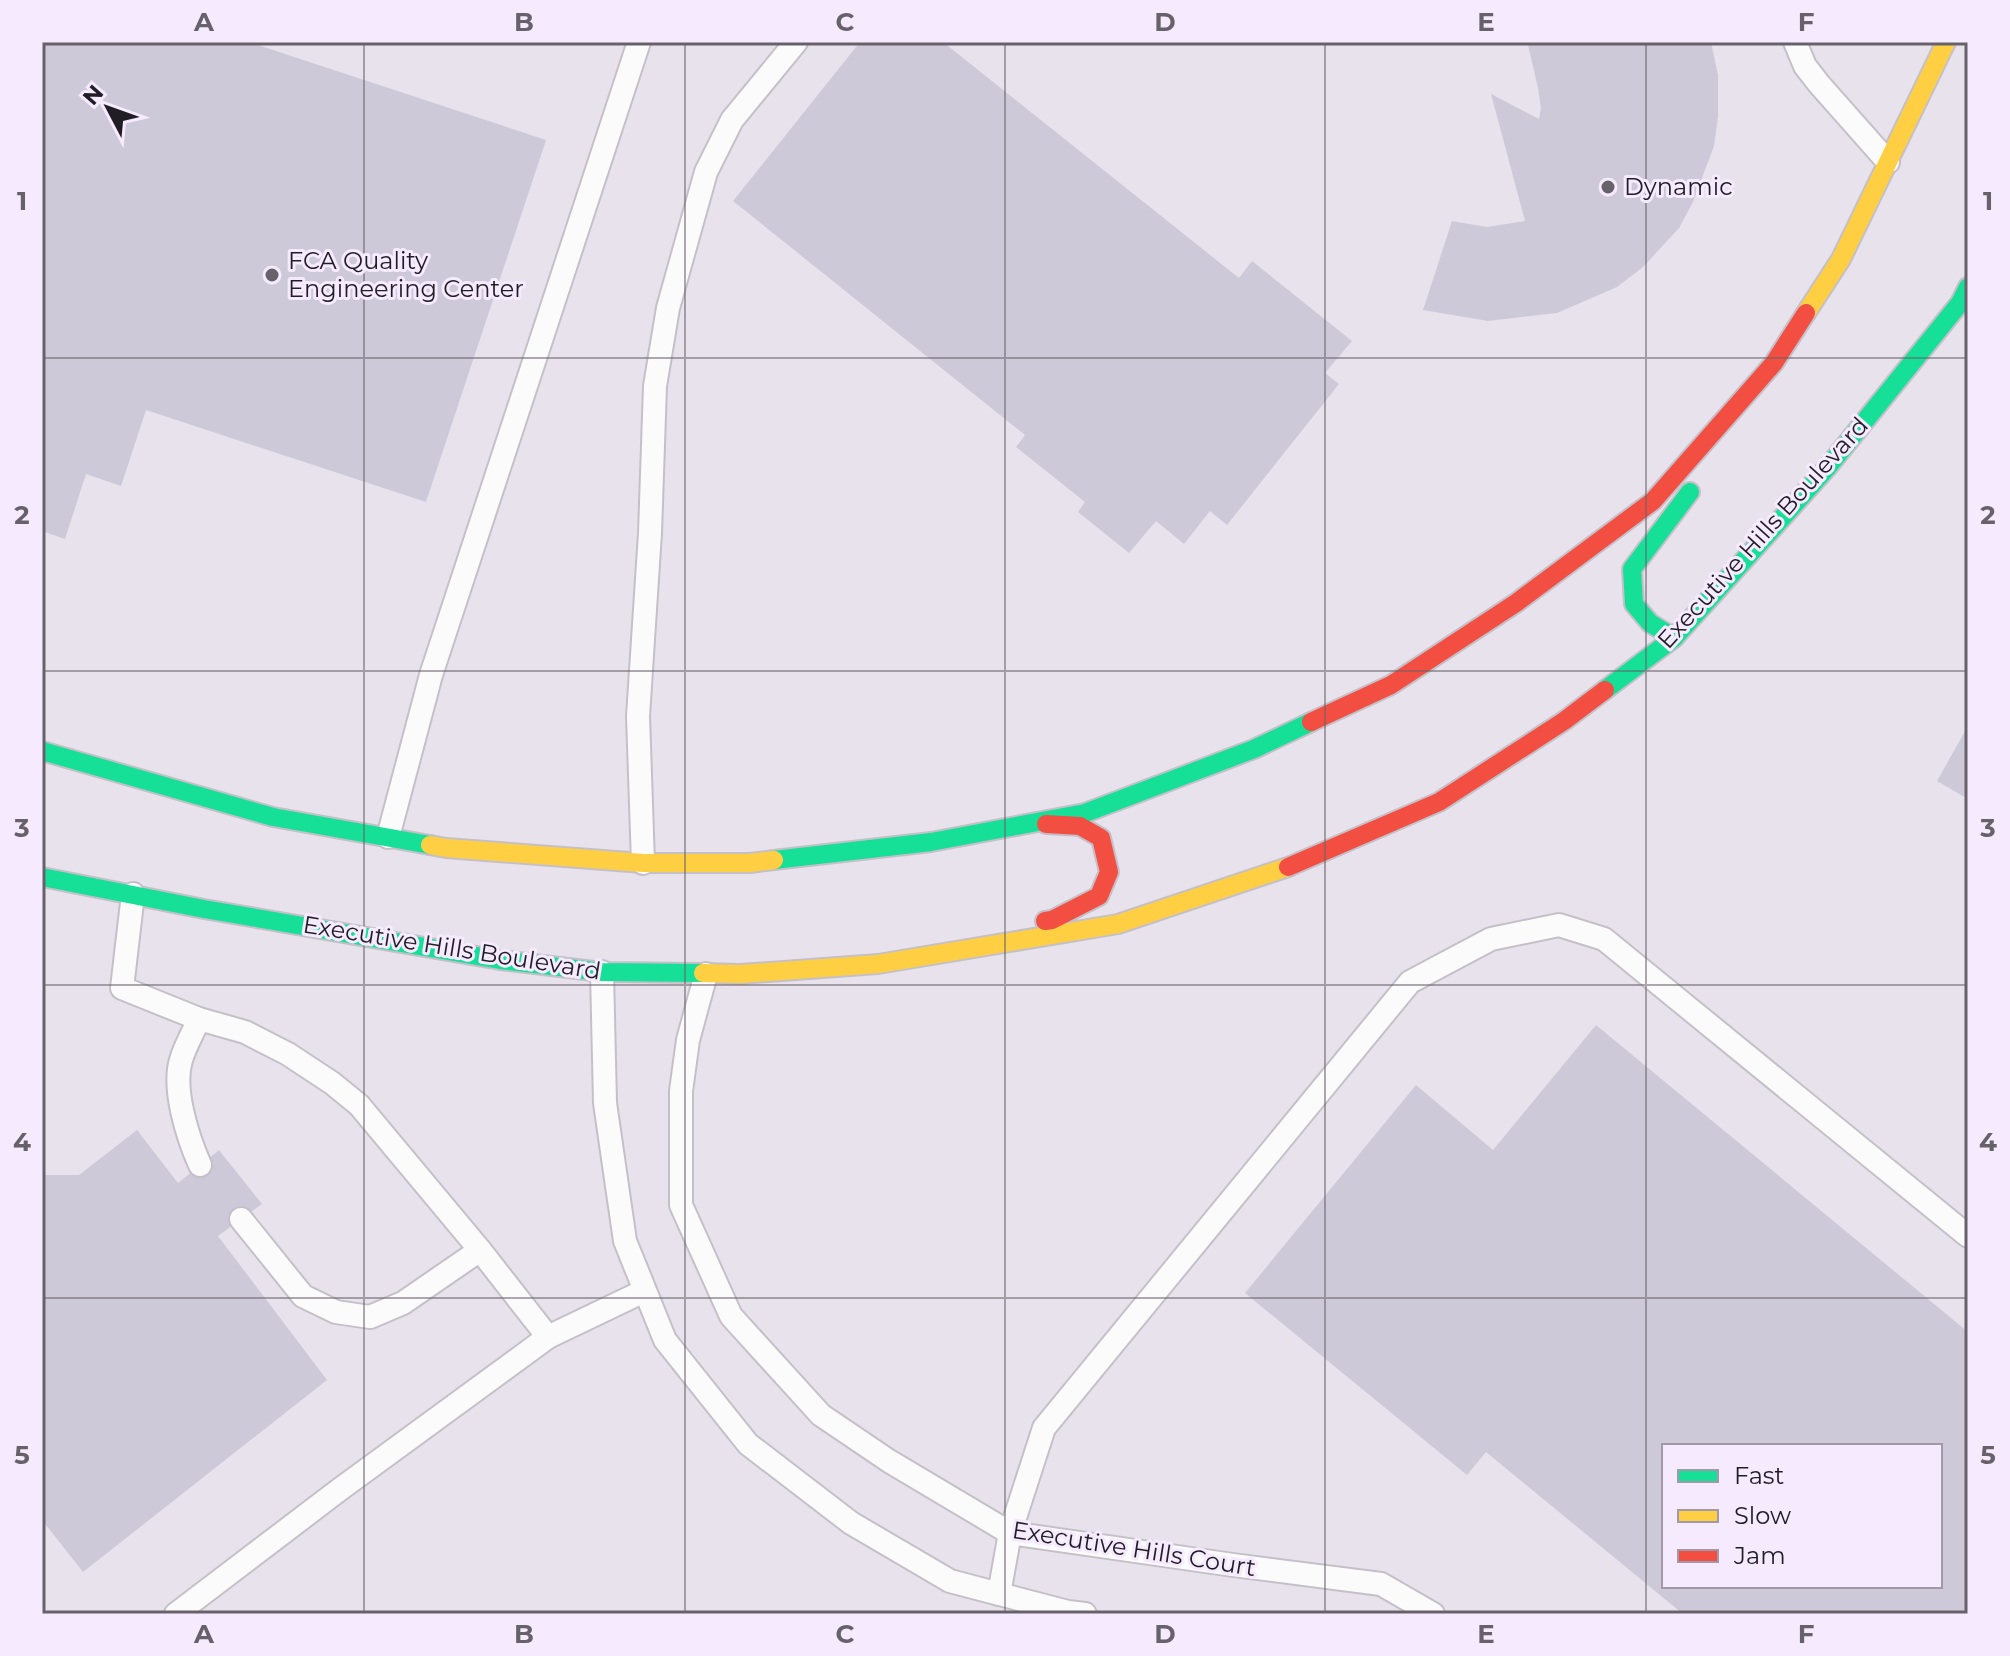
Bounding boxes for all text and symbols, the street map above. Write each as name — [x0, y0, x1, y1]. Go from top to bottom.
text: A — [193, 6, 215, 38]
text: B — [514, 6, 534, 38]
text: C — [836, 6, 855, 38]
text: D — [1154, 6, 1176, 38]
text: E — [1477, 6, 1495, 38]
text: F — [1798, 6, 1814, 38]
north arrow — [68, 68, 148, 148]
text: N — [77, 80, 109, 111]
place label: Dynamic — [1624, 172, 1733, 201]
marker: Dynamic — [1599, 178, 1617, 196]
text: 1 — [17, 185, 27, 217]
text: 1 — [1983, 185, 1993, 217]
place label: FCA Quality Engineering Center — [288, 246, 524, 303]
marker: FCA Quality Engineering Center — [263, 266, 281, 284]
street label: Executive Hills Boulevard — [1651, 411, 1874, 654]
text: 2 — [14, 499, 30, 531]
text: 2 — [1980, 499, 1996, 531]
text: 3 — [13, 812, 30, 844]
text: 3 — [1979, 812, 1996, 844]
street label: Executive Hills Boulevard — [301, 910, 603, 985]
text: 4 — [13, 1126, 31, 1158]
text: 4 — [1979, 1126, 1997, 1158]
text: 5 — [14, 1439, 30, 1471]
text: 5 — [1980, 1439, 1996, 1471]
legend — [1662, 1444, 1942, 1588]
text: Fast — [1734, 1461, 1785, 1490]
text: Slow — [1734, 1501, 1791, 1530]
street label: Executive Hills Court — [1010, 1515, 1258, 1582]
text: Jam — [1733, 1541, 1786, 1570]
text: A — [193, 1618, 215, 1650]
text: B — [514, 1618, 534, 1650]
text: C — [836, 1618, 855, 1650]
text: D — [1154, 1618, 1176, 1650]
text: E — [1477, 1618, 1495, 1650]
text: F — [1798, 1618, 1814, 1650]

